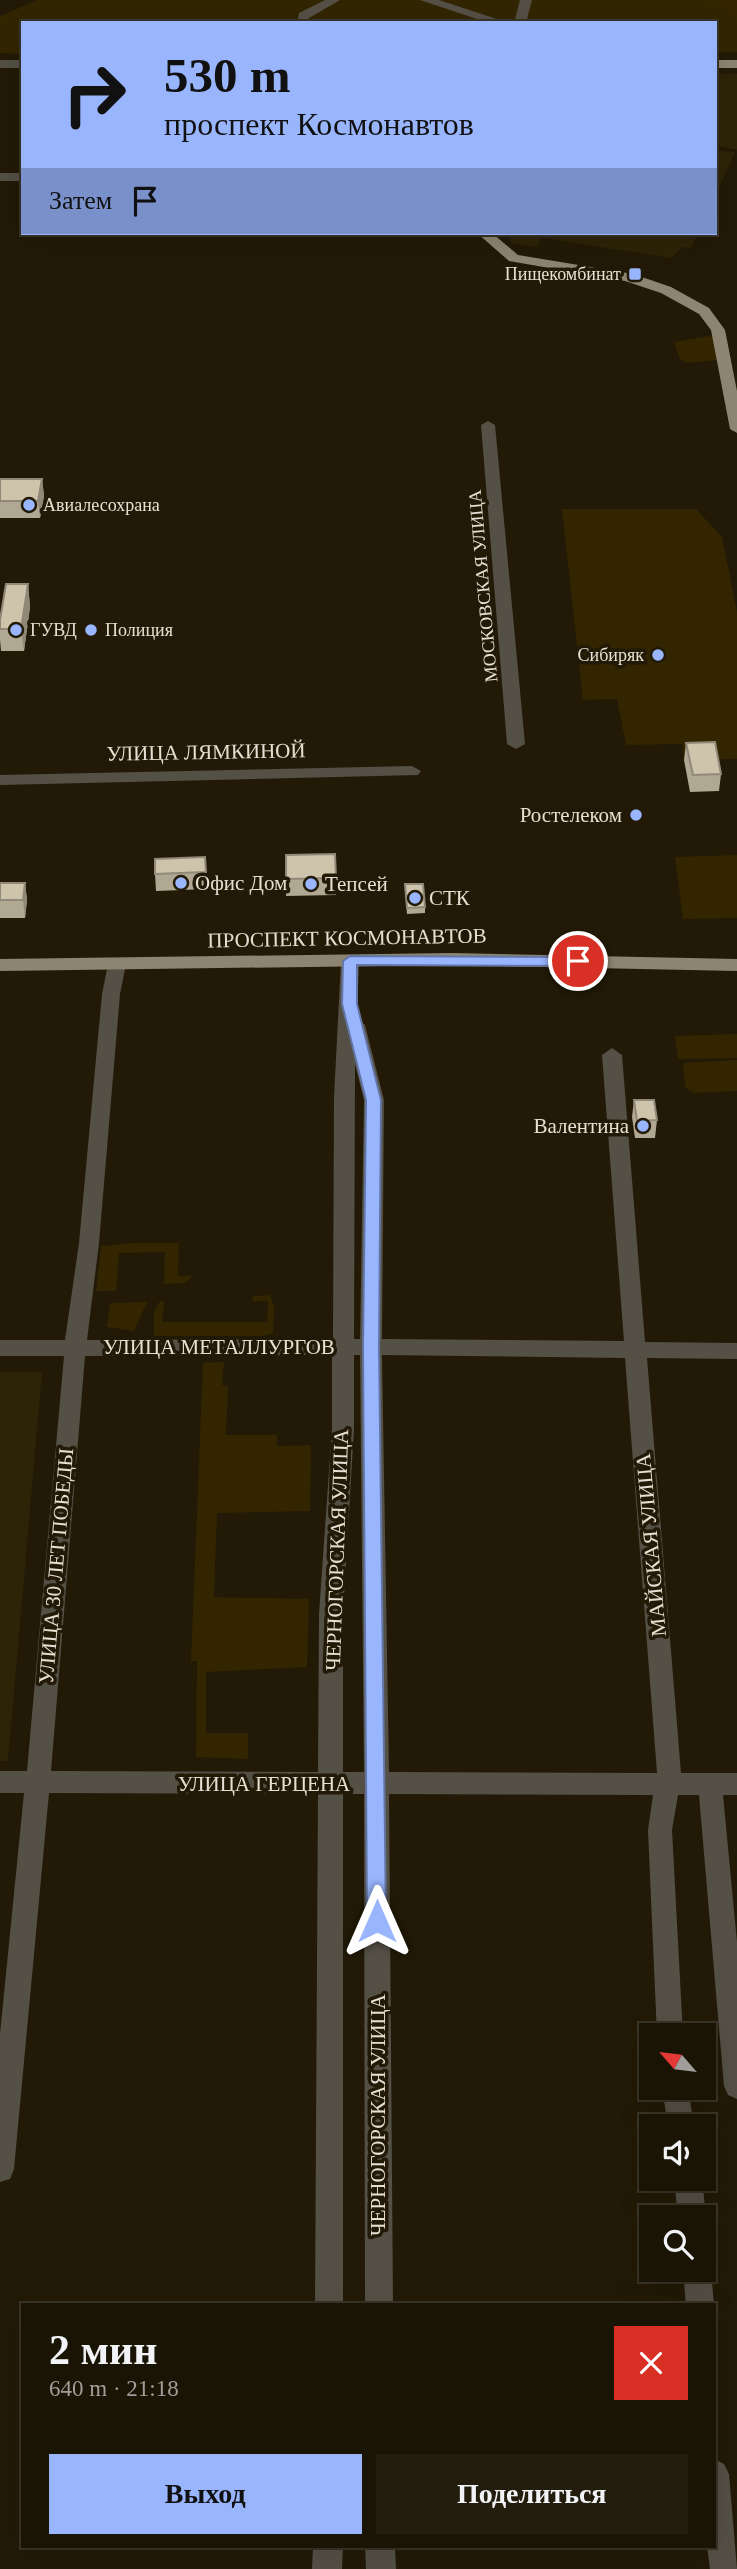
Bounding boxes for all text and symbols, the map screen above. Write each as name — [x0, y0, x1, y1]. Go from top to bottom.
text: 530 m — [164, 48, 291, 103]
icon: right — [49, 49, 140, 140]
text: проспект Космонавтов — [164, 106, 474, 142]
icon: arrive — [126, 182, 164, 220]
text: Затем — [49, 186, 112, 215]
place label: Пищекомбинат — [505, 264, 621, 284]
marker: Пищекомбинат — [627, 266, 643, 282]
street label: МОСКОВСКАЯ УЛИЦА — [465, 489, 501, 683]
place label: Авиалесохрана — [43, 495, 160, 515]
marker: Авиалесохрана — [21, 497, 37, 513]
place label: ГУВД — [30, 620, 77, 640]
place label: Полиция — [105, 620, 173, 640]
marker: ГУВД — [8, 622, 24, 638]
marker: Полиция — [83, 622, 99, 638]
place label: Сибиряк — [578, 645, 644, 665]
marker: Сибиряк — [650, 647, 666, 663]
street label: УЛИЦА ЛЯМКИНОЙ — [106, 738, 306, 766]
place label: Ростелеком — [520, 803, 622, 827]
marker: Ростелеком — [628, 807, 644, 823]
place label: Офис Дом — [195, 871, 287, 895]
place label: Тепсей — [325, 872, 388, 896]
marker: Офис Дом — [173, 875, 189, 891]
marker: Тепсей — [303, 876, 319, 892]
place label: СТК — [429, 886, 471, 910]
marker: СТК — [407, 890, 423, 906]
street label: ПРОСПЕКТ КОСМОНАВТОВ — [207, 924, 487, 952]
pin — [548, 931, 608, 991]
icon: arrive — [559, 942, 597, 980]
place label: Валентина — [533, 1114, 630, 1138]
marker: Валентина — [635, 1118, 651, 1134]
street label: УЛИЦА МЕТАЛЛУРГОВ — [103, 1335, 335, 1359]
street label: ЧЕРНОГОРСКАЯ УЛИЦА — [321, 1428, 353, 1671]
street label: УЛИЦА 30 ЛЕТ ПОБЕДЫ — [34, 1447, 78, 1685]
street label: МАЙСКАЯ УЛИЦА — [631, 1452, 671, 1638]
street label: УЛИЦА ГЕРЦЕНА — [178, 1772, 351, 1796]
position arrow — [340, 1884, 414, 1958]
street label: ЧЕРНОГОРСКАЯ УЛИЦА — [366, 1993, 390, 2236]
north arrow — [639, 2023, 716, 2100]
map controls — [639, 2023, 716, 2282]
button: sound — [639, 2114, 716, 2191]
button: search — [639, 2205, 716, 2282]
button: close — [614, 2326, 688, 2400]
text: 2 мин — [49, 2327, 158, 2373]
text: 640 m · 21:18 — [49, 2376, 179, 2401]
button: Выход — [49, 2454, 362, 2534]
button: Поделиться — [376, 2454, 688, 2534]

